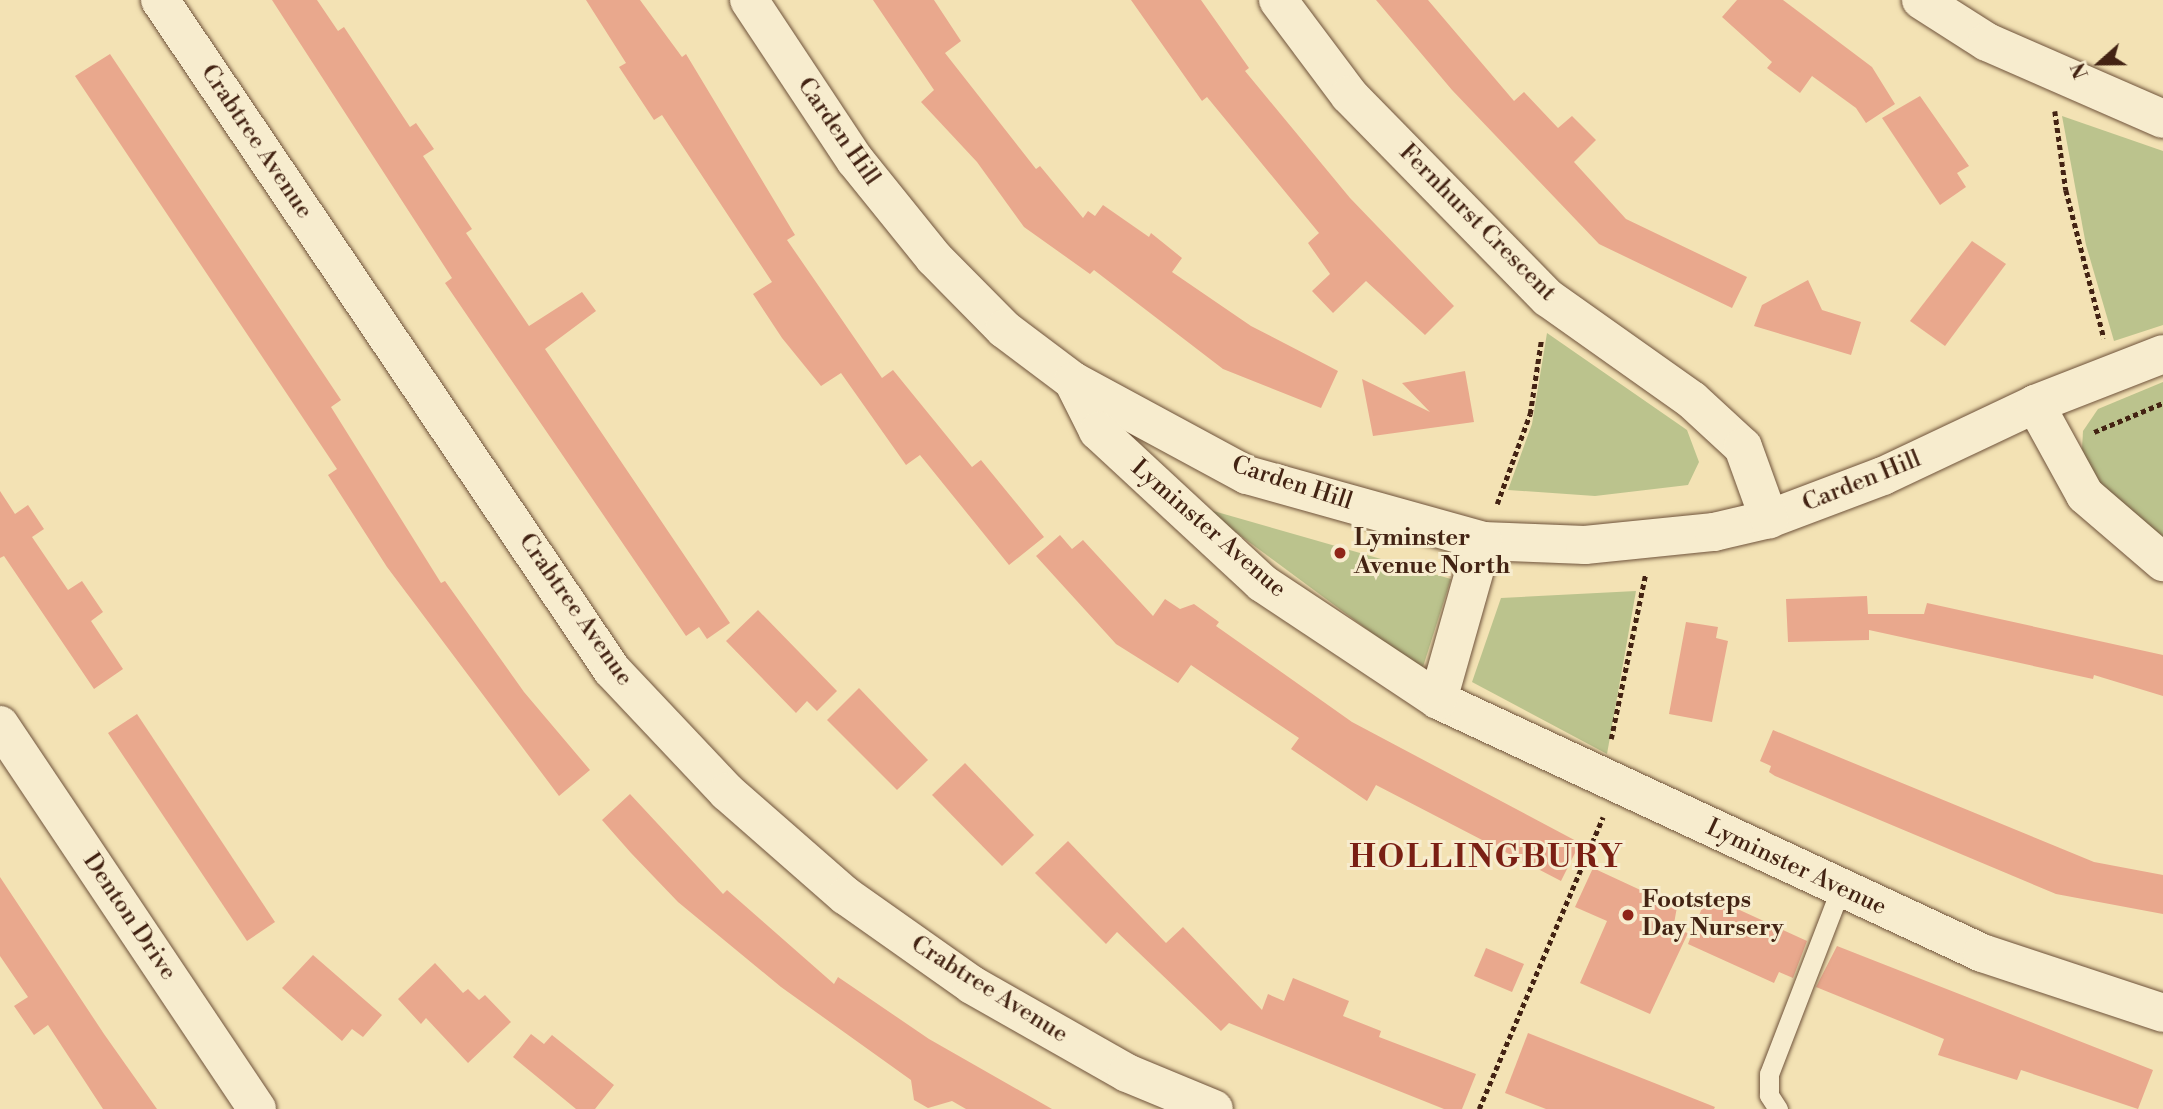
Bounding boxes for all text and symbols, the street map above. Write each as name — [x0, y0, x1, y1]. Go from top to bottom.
north arrow — [2065, 28, 2135, 98]
text: N — [2066, 59, 2094, 82]
street label: Crabtree Avenue — [194, 60, 318, 224]
street label: Carden Hill — [790, 72, 886, 192]
street label: Fernhurst Crescent — [1393, 139, 1561, 307]
street label: Carden Hill — [1799, 445, 1925, 519]
street label: Carden Hill — [1228, 451, 1356, 517]
street label: Lyminster Avenue — [1125, 454, 1291, 604]
place label: Lyminster Avenue North — [1354, 525, 1510, 581]
street label: Crabtree Avenue — [512, 528, 638, 692]
marker: Lyminster Avenue North — [1332, 545, 1348, 561]
street label: Lyminster Avenue — [1701, 814, 1891, 922]
district label: HOLLINGBURY — [1351, 838, 1623, 876]
street label: Denton Drive — [76, 848, 182, 986]
place label: Footsteps Day Nursery — [1642, 887, 1784, 943]
marker: Footsteps Day Nursery — [1620, 907, 1636, 923]
street label: Crabtree Avenue — [905, 930, 1073, 1050]

